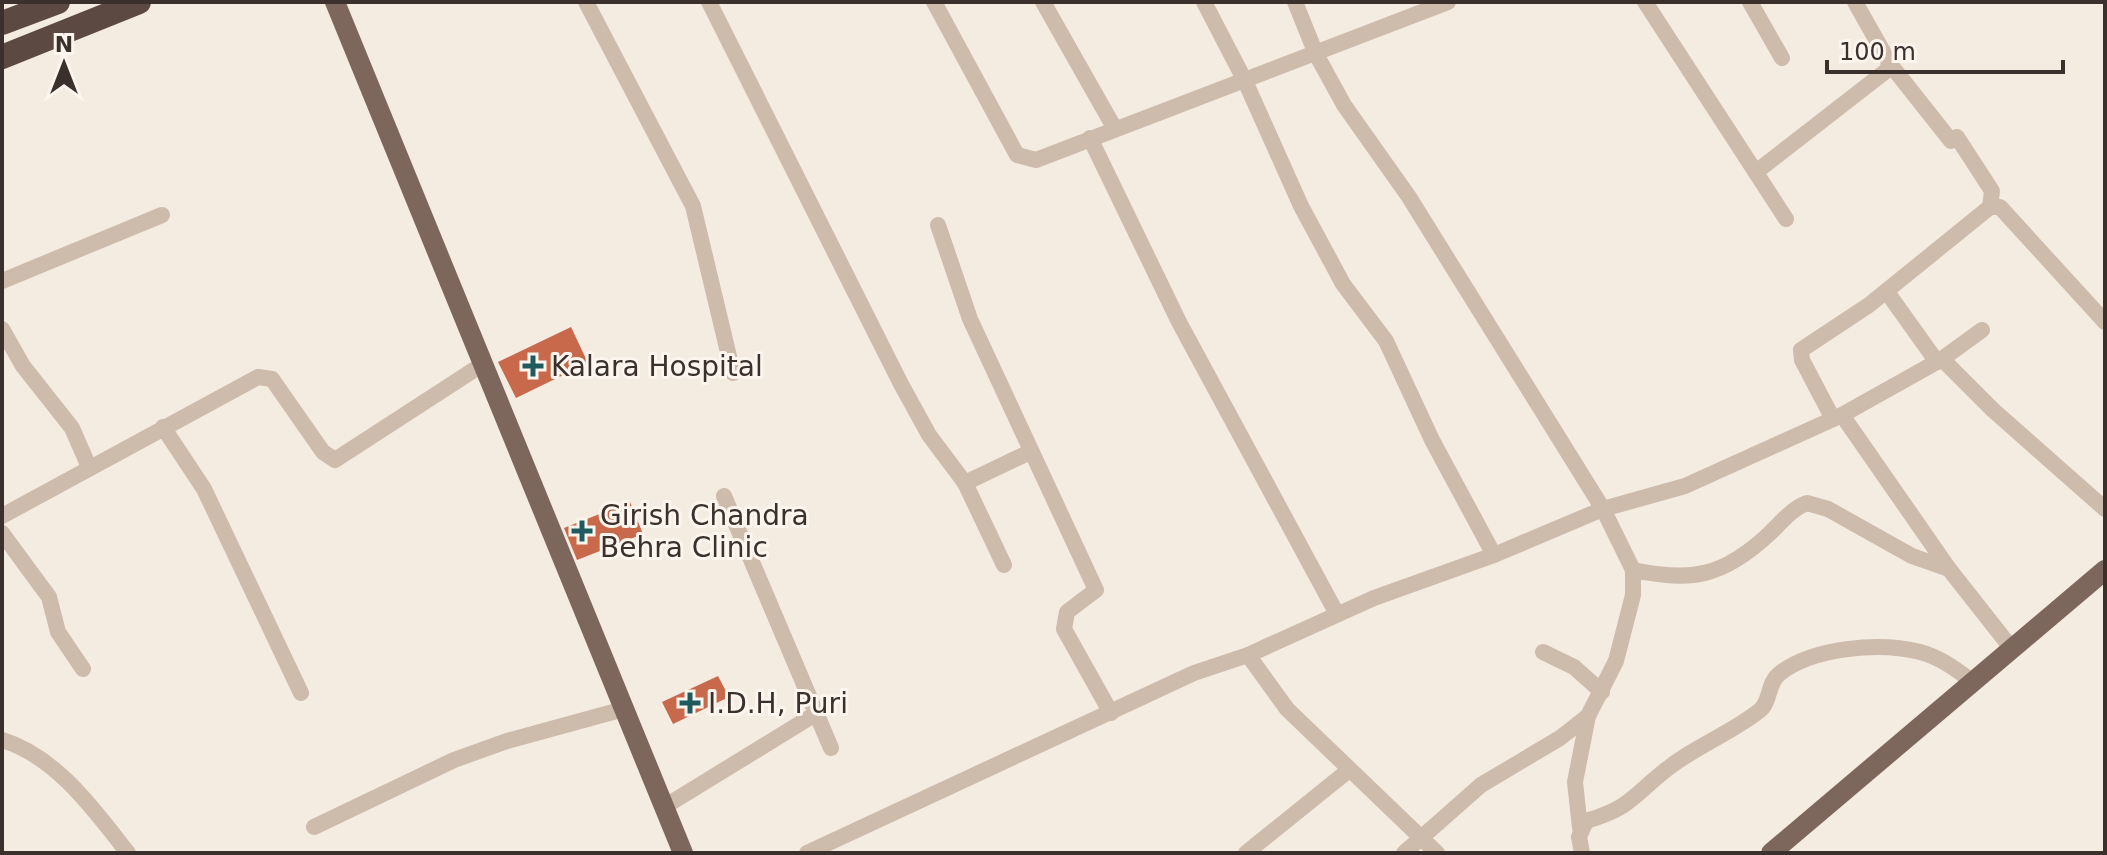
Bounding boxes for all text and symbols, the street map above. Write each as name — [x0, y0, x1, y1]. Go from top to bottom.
north arrow — [24, 24, 104, 104]
scale bar — [1827, 24, 2063, 74]
text: N — [55, 32, 73, 57]
text: 100 m — [1839, 38, 1916, 66]
place label: Kalara Hospital — [551, 350, 763, 383]
marker: Kalara Hospital — [522, 355, 544, 377]
place label: Girish Chandra Behra Clinic — [600, 499, 809, 564]
marker: Girish Chandra Behra Clinic — [571, 520, 593, 542]
place label: I.D.H, Puri — [708, 687, 848, 720]
marker: I.D.H, Puri — [679, 692, 701, 714]

